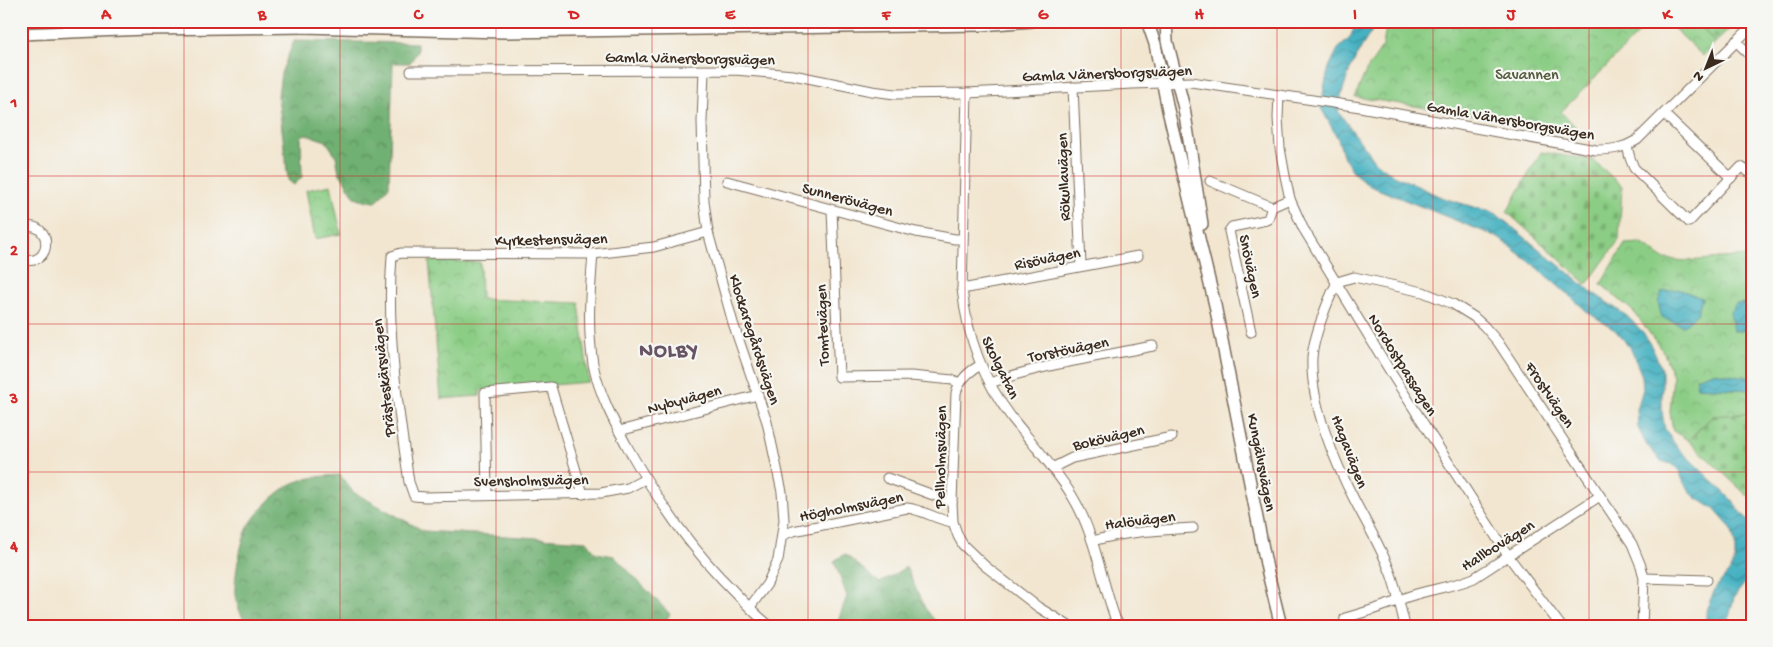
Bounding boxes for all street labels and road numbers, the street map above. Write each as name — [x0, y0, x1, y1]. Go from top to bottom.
street label: Gamla Vänersborgsvägen — [605, 50, 776, 71]
street label: Gamla Vänersborgsvägen — [1022, 63, 1193, 88]
street label: Gamla Vänersborgsvägen — [1425, 98, 1596, 147]
street label: Rökullavägen — [1054, 132, 1077, 221]
street label: Sunnerövägen — [800, 180, 895, 223]
street label: Kyrkestensvägen — [494, 231, 608, 252]
street label: Snövägen — [1233, 233, 1265, 301]
street label: Risövägen — [1013, 245, 1083, 276]
street label: Klockaregårdsvägen — [723, 273, 783, 408]
street label: Tomtevägen — [814, 283, 835, 367]
street label: Nordostpassagen — [1362, 311, 1440, 421]
street label: Prästeskärsvägen — [370, 317, 401, 439]
street label: Skolgatan — [976, 334, 1022, 403]
street label: Torstövägen — [1026, 334, 1111, 369]
street label: Frostvägen — [1519, 359, 1577, 433]
street label: Nybyvägen — [646, 382, 724, 420]
street label: Pellholmsvägen — [932, 405, 953, 510]
street label: Kungälvsvägen — [1241, 412, 1278, 514]
street label: Hagavägen — [1325, 413, 1371, 492]
street label: Bokövägen — [1070, 422, 1147, 457]
street label: Svensholmsvägen — [474, 472, 589, 493]
street label: Högholmsvägen — [798, 489, 905, 528]
street label: Halövägen — [1104, 509, 1177, 536]
street label: Hallbovägen — [1459, 517, 1539, 577]

